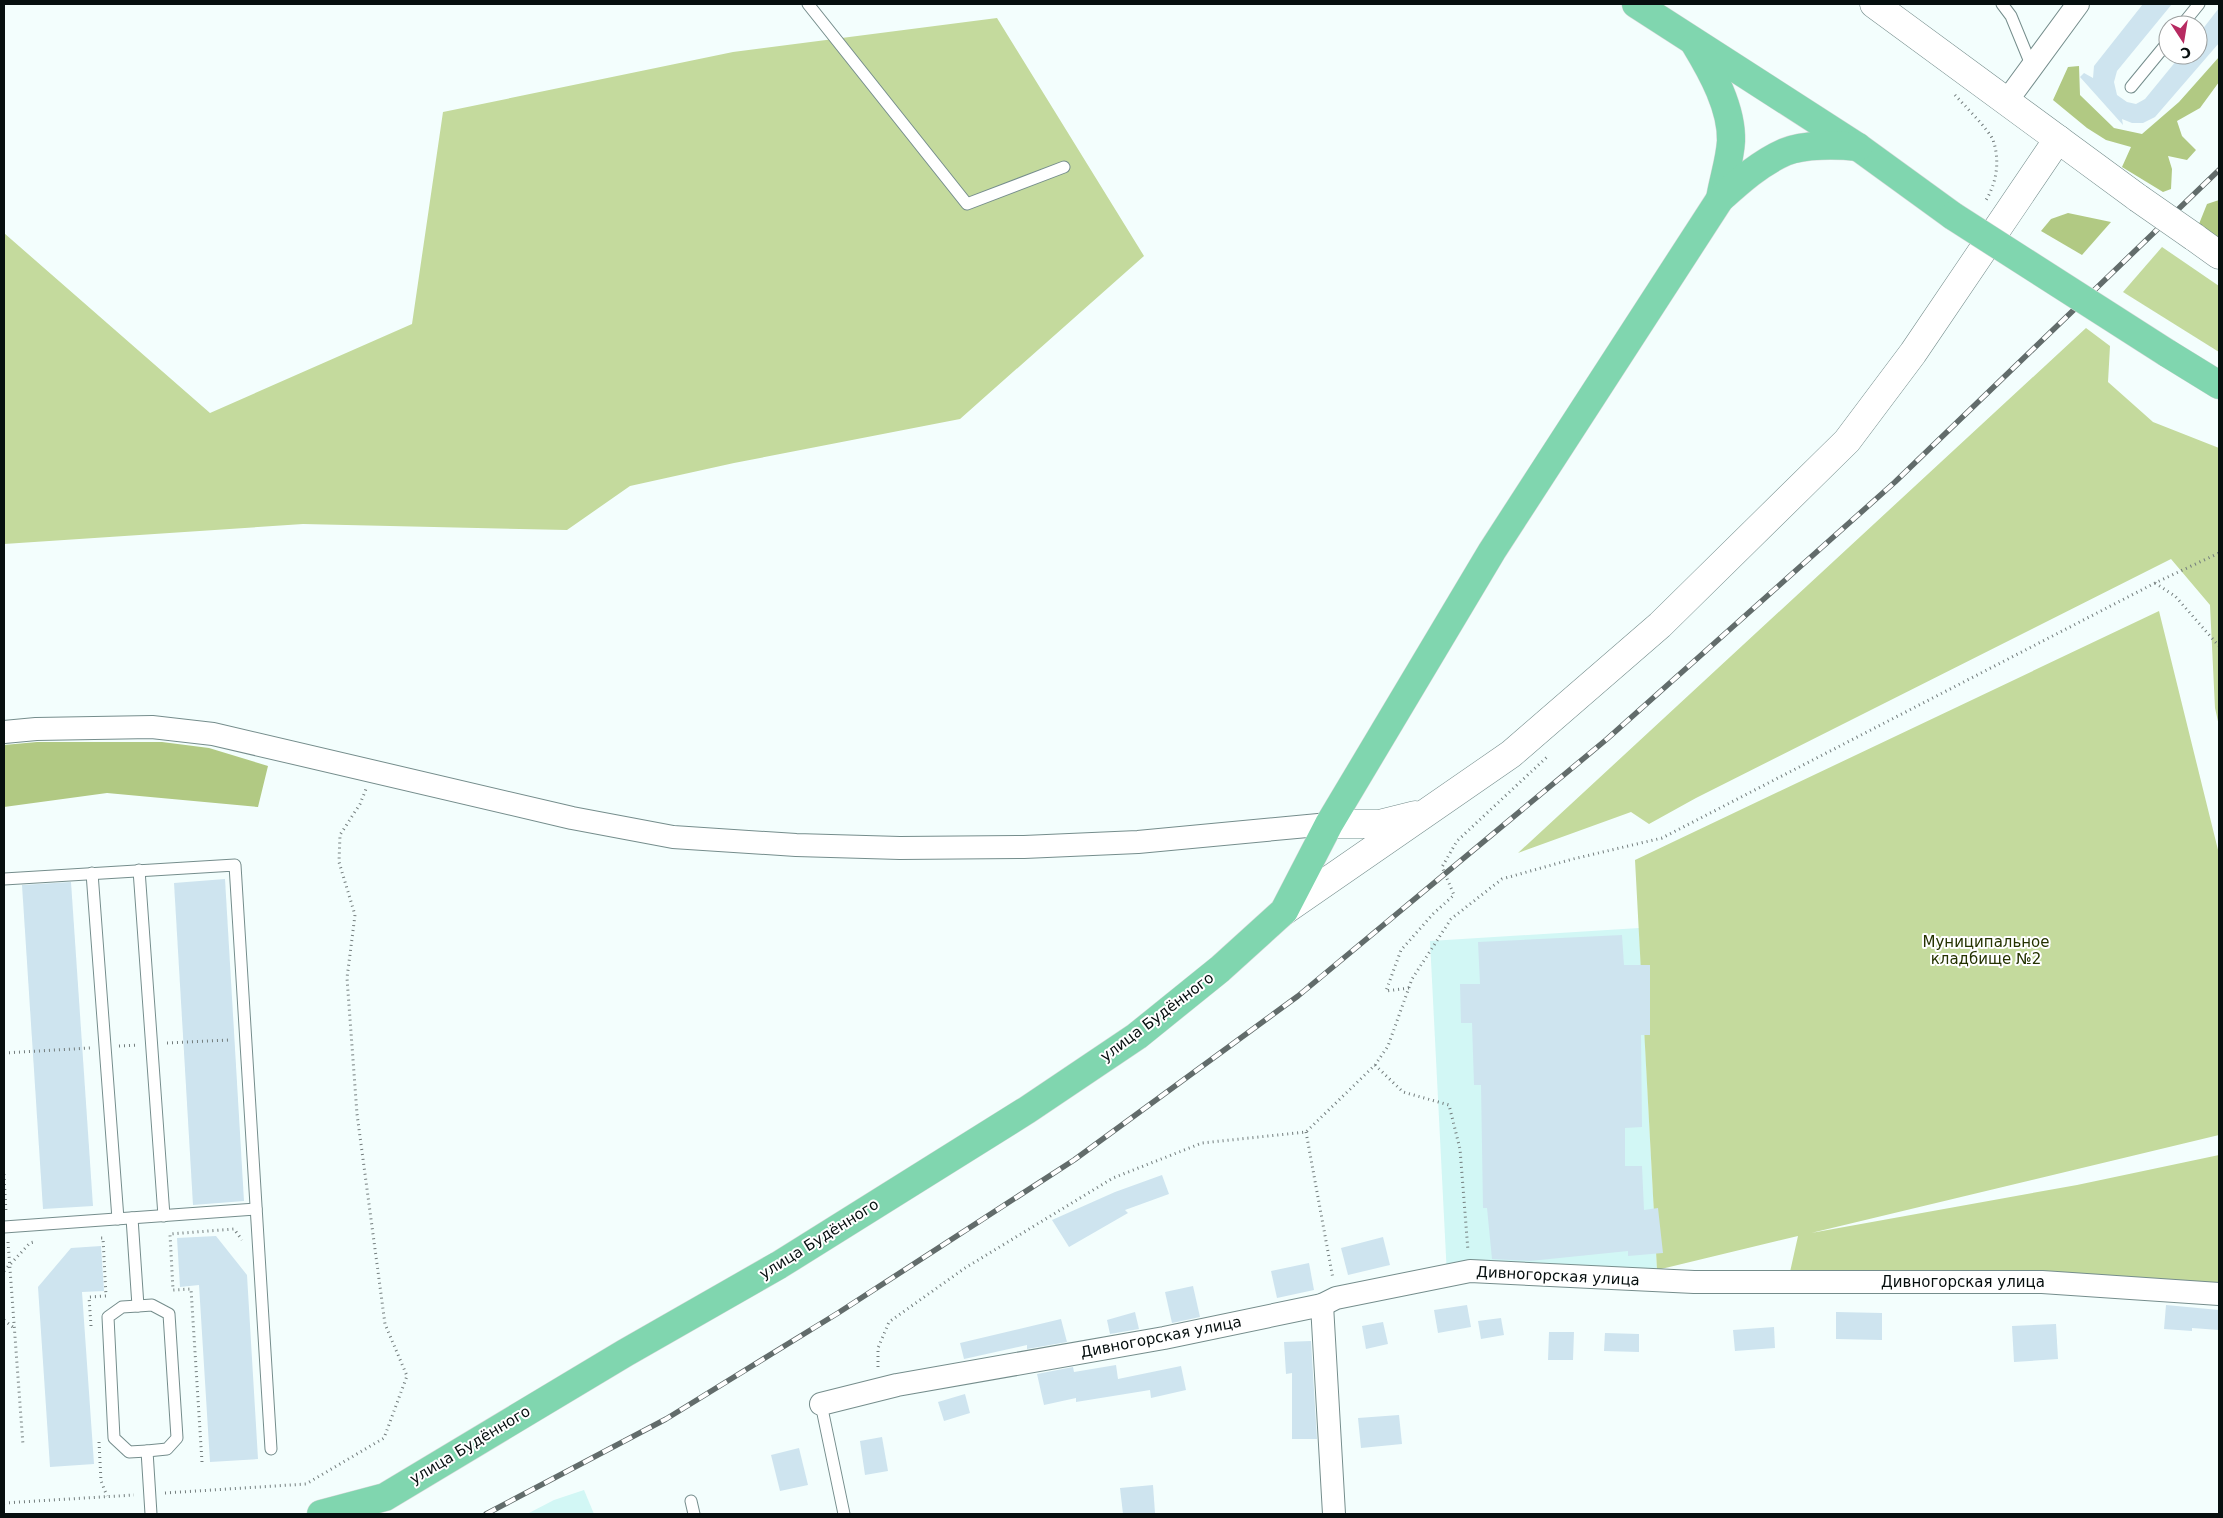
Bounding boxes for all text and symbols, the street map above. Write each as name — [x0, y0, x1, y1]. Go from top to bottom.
north arrow — [2158, 15, 2208, 65]
text: С — [2179, 44, 2192, 62]
park label: Муниципальное кладбище №2 — [1923, 933, 2049, 968]
street label: улица Будённого — [1097, 969, 1217, 1065]
street label: улица Будённого — [756, 1195, 882, 1283]
street label: Дивногорская улица — [1476, 1263, 1640, 1289]
street label: Дивногорская улица — [1881, 1273, 2045, 1291]
street label: Дивногорская улица — [1079, 1313, 1243, 1361]
street label: улица Будённого — [407, 1402, 533, 1488]

